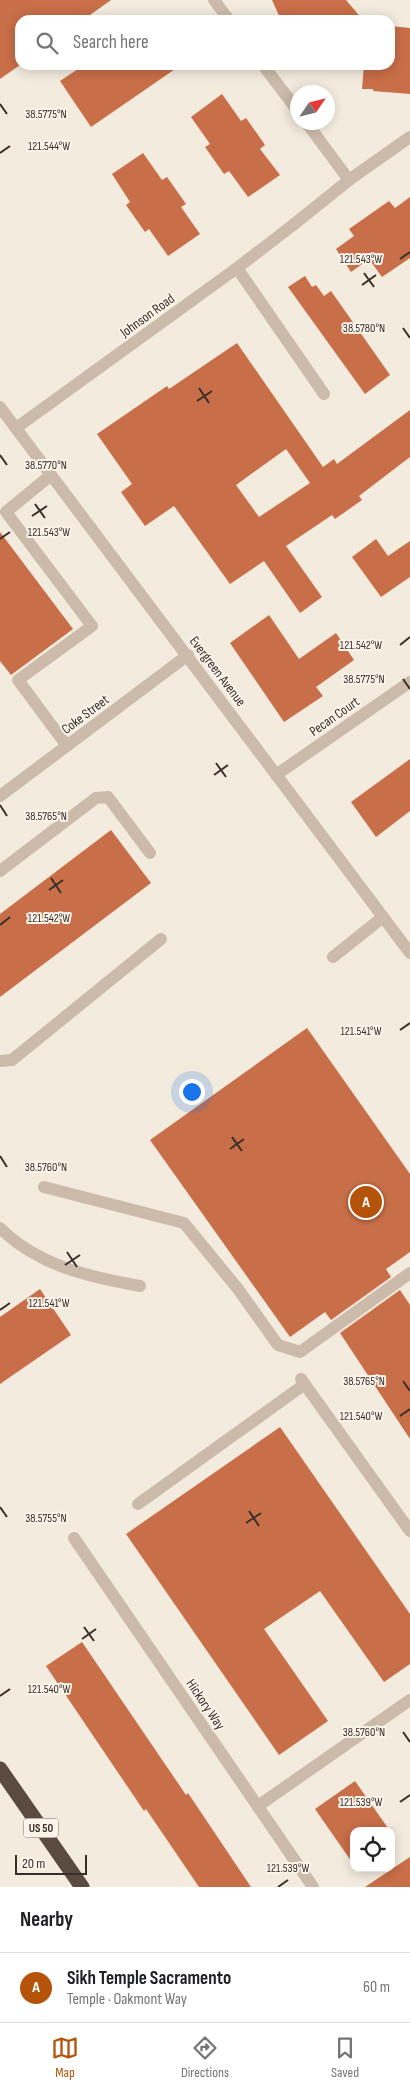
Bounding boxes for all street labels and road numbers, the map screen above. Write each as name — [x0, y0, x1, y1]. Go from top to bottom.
street label: Johnson Road — [116, 290, 178, 341]
street label: Evergreen Avenue — [186, 633, 249, 710]
street label: Coke Street — [58, 691, 112, 738]
street label: Pecan Court — [306, 693, 363, 740]
street label: Hickory Way — [182, 1676, 229, 1733]
road number: US 50 — [23, 1819, 58, 1838]

